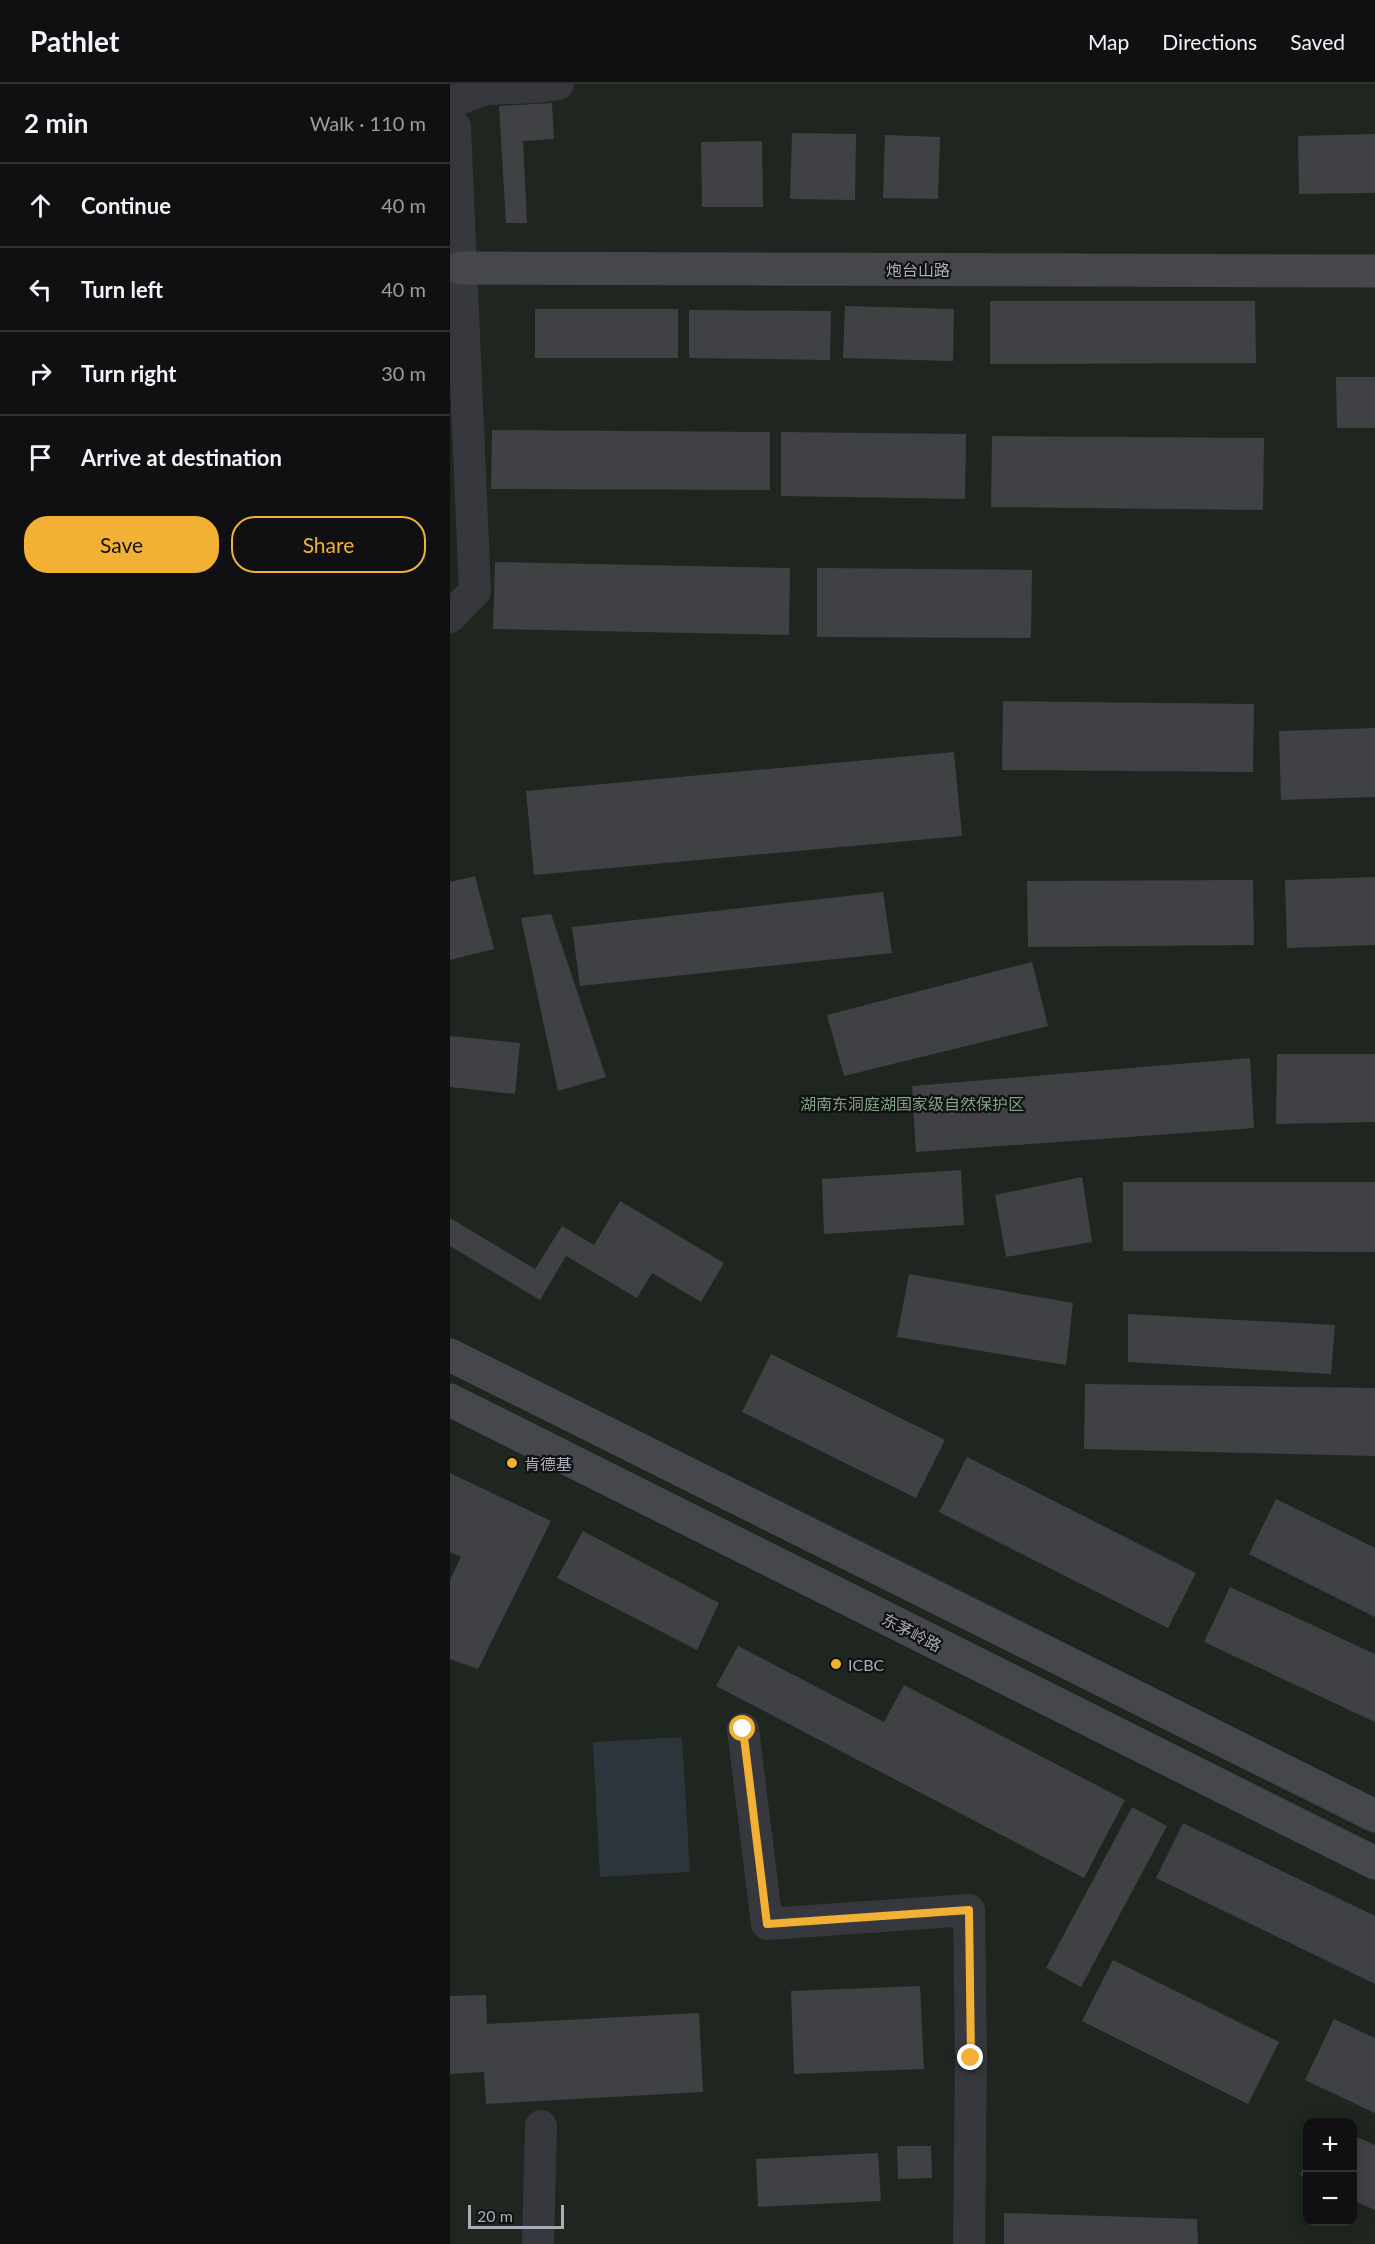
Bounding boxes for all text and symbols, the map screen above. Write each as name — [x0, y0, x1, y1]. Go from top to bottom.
text: Pathlet — [30, 24, 119, 58]
text: Map — [1088, 29, 1129, 54]
text: Directions — [1162, 29, 1257, 54]
text: Saved — [1290, 29, 1345, 54]
text: 2 min — [24, 107, 88, 139]
text: Walk · 110 m — [310, 111, 426, 135]
icon: ahead — [24, 189, 57, 222]
text: Continue — [81, 192, 171, 219]
text: 40 m — [381, 193, 426, 217]
street label: 炮台山路 — [886, 260, 950, 279]
icon: left — [24, 273, 57, 306]
text: Turn left — [81, 276, 163, 303]
text: 40 m — [381, 277, 426, 301]
icon: right — [24, 357, 57, 390]
text: Turn right — [81, 360, 176, 387]
text: 30 m — [381, 361, 426, 385]
icon: arrive — [24, 441, 57, 474]
text: Arrive at destination — [81, 444, 282, 471]
button: Save — [24, 516, 219, 573]
button: Share — [231, 516, 426, 573]
park label: 湖南东洞庭湖国家级自然保护区 — [800, 1094, 1024, 1113]
place label: 肯德基 — [524, 1454, 572, 1473]
marker: 肯德基 — [505, 1456, 519, 1470]
street label: 东茅岭路 — [879, 1609, 945, 1655]
place label: ICBC — [848, 1655, 885, 1674]
marker: ICBC — [829, 1657, 843, 1671]
route start — [729, 1715, 755, 1741]
route end — [957, 2044, 983, 2070]
map controls — [1303, 2118, 1357, 2226]
button: + — [1303, 2118, 1357, 2172]
button: − — [1303, 2172, 1357, 2226]
scale bar — [468, 2202, 564, 2230]
text: 20 m — [477, 2206, 513, 2225]

